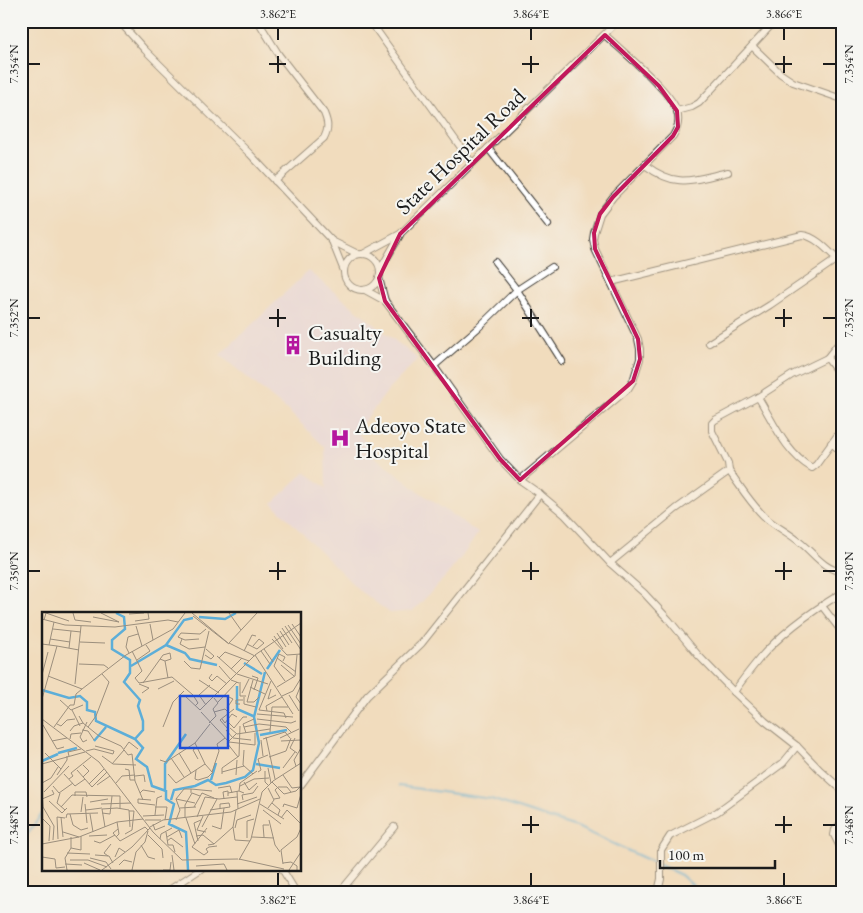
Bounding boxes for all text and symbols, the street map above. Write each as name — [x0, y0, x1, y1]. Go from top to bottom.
text: 3.862°E — [260, 6, 296, 22]
text: 3.864°E — [513, 6, 549, 22]
text: 3.866°E — [766, 6, 802, 22]
text: 7.354°N — [6, 44, 22, 83]
text: 7.354°N — [841, 44, 857, 83]
street label: State Hospital Road — [389, 81, 532, 221]
text: 7.352°N — [6, 298, 22, 337]
text: 7.352°N — [841, 298, 857, 337]
place label: Casualty Building — [308, 318, 382, 372]
building icon: Casualty Building — [282, 334, 304, 356]
place label: Adeoyo State Hospital — [354, 411, 466, 465]
hospital icon: Adeoyo State Hospital — [329, 427, 351, 449]
text: 7.350°N — [6, 551, 22, 590]
text: 7.350°N — [841, 551, 857, 590]
inset map — [42, 612, 301, 870]
text: 7.348°N — [6, 805, 22, 844]
text: 7.348°N — [841, 805, 857, 844]
scale bar — [660, 838, 776, 870]
text: 100 m — [668, 845, 705, 864]
text: 3.862°E — [260, 892, 296, 908]
text: 3.864°E — [513, 892, 549, 908]
text: 3.866°E — [766, 892, 802, 908]

